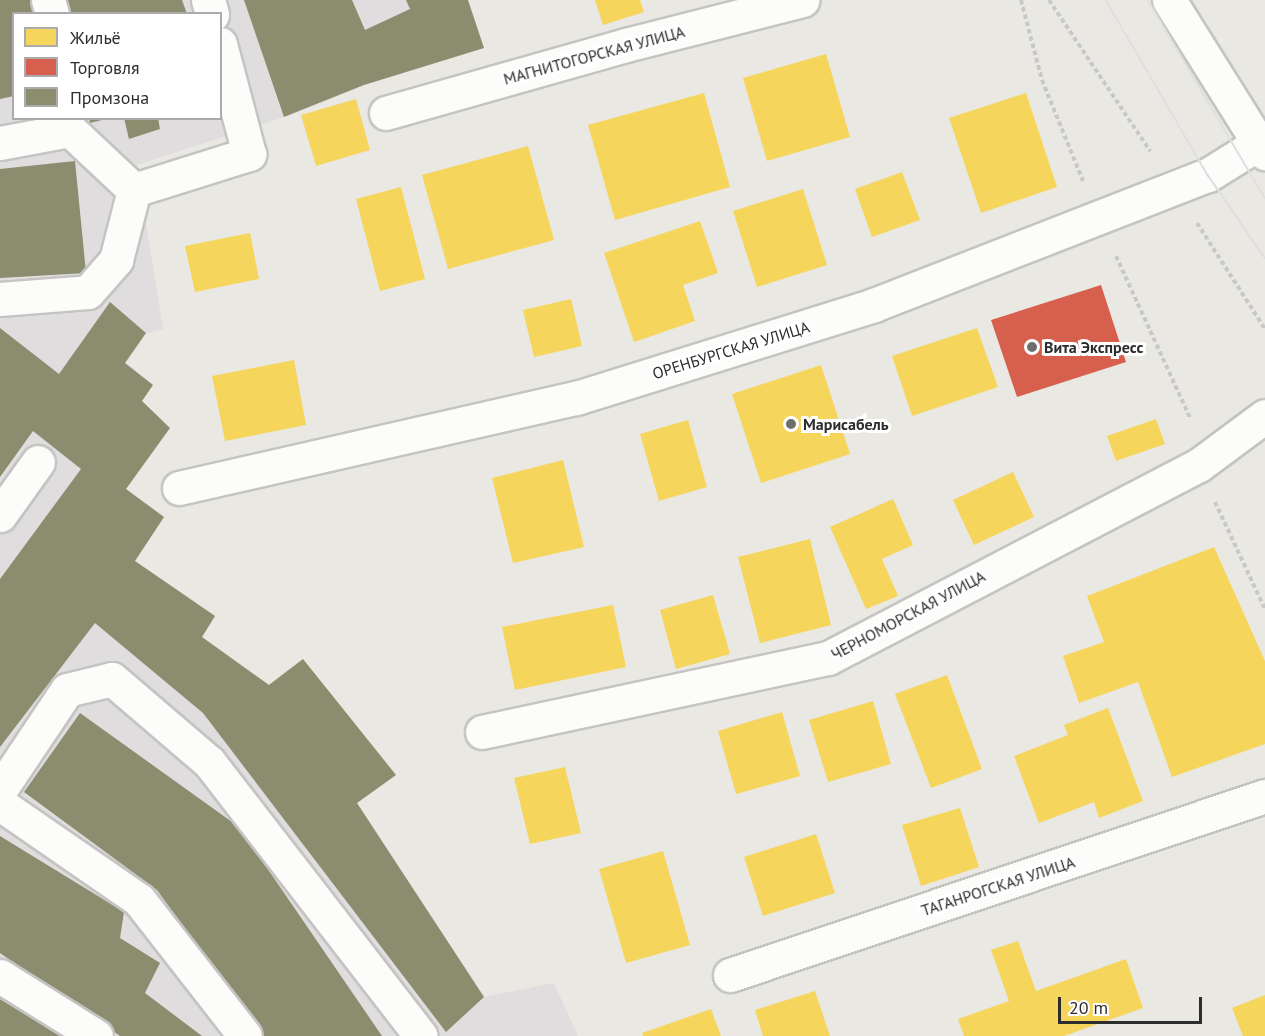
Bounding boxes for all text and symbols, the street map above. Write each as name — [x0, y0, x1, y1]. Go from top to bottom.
legend — [12, 12, 222, 120]
street label: МАГНИТОГОРСКАЯ УЛИЦА — [501, 21, 687, 89]
text: Жильё — [70, 26, 121, 49]
text: Торговля — [70, 56, 140, 79]
text: Промзона — [70, 86, 149, 109]
street label: ОРЕНБУРГСКАЯ УЛИЦА — [650, 317, 812, 383]
place label: Вита Экспресс — [1044, 337, 1143, 357]
marker: Вита Экспресс — [1025, 340, 1039, 354]
place label: Марисабель — [803, 414, 889, 434]
marker: Марисабель — [784, 417, 798, 431]
street label: ЧЕРНОМОРСКАЯ УЛИЦА — [827, 566, 989, 664]
street label: ТАГАНРОГСКАЯ УЛИЦА — [919, 852, 1077, 920]
scale bar — [1061, 985, 1205, 1023]
text: 20 m — [1069, 996, 1108, 1019]

